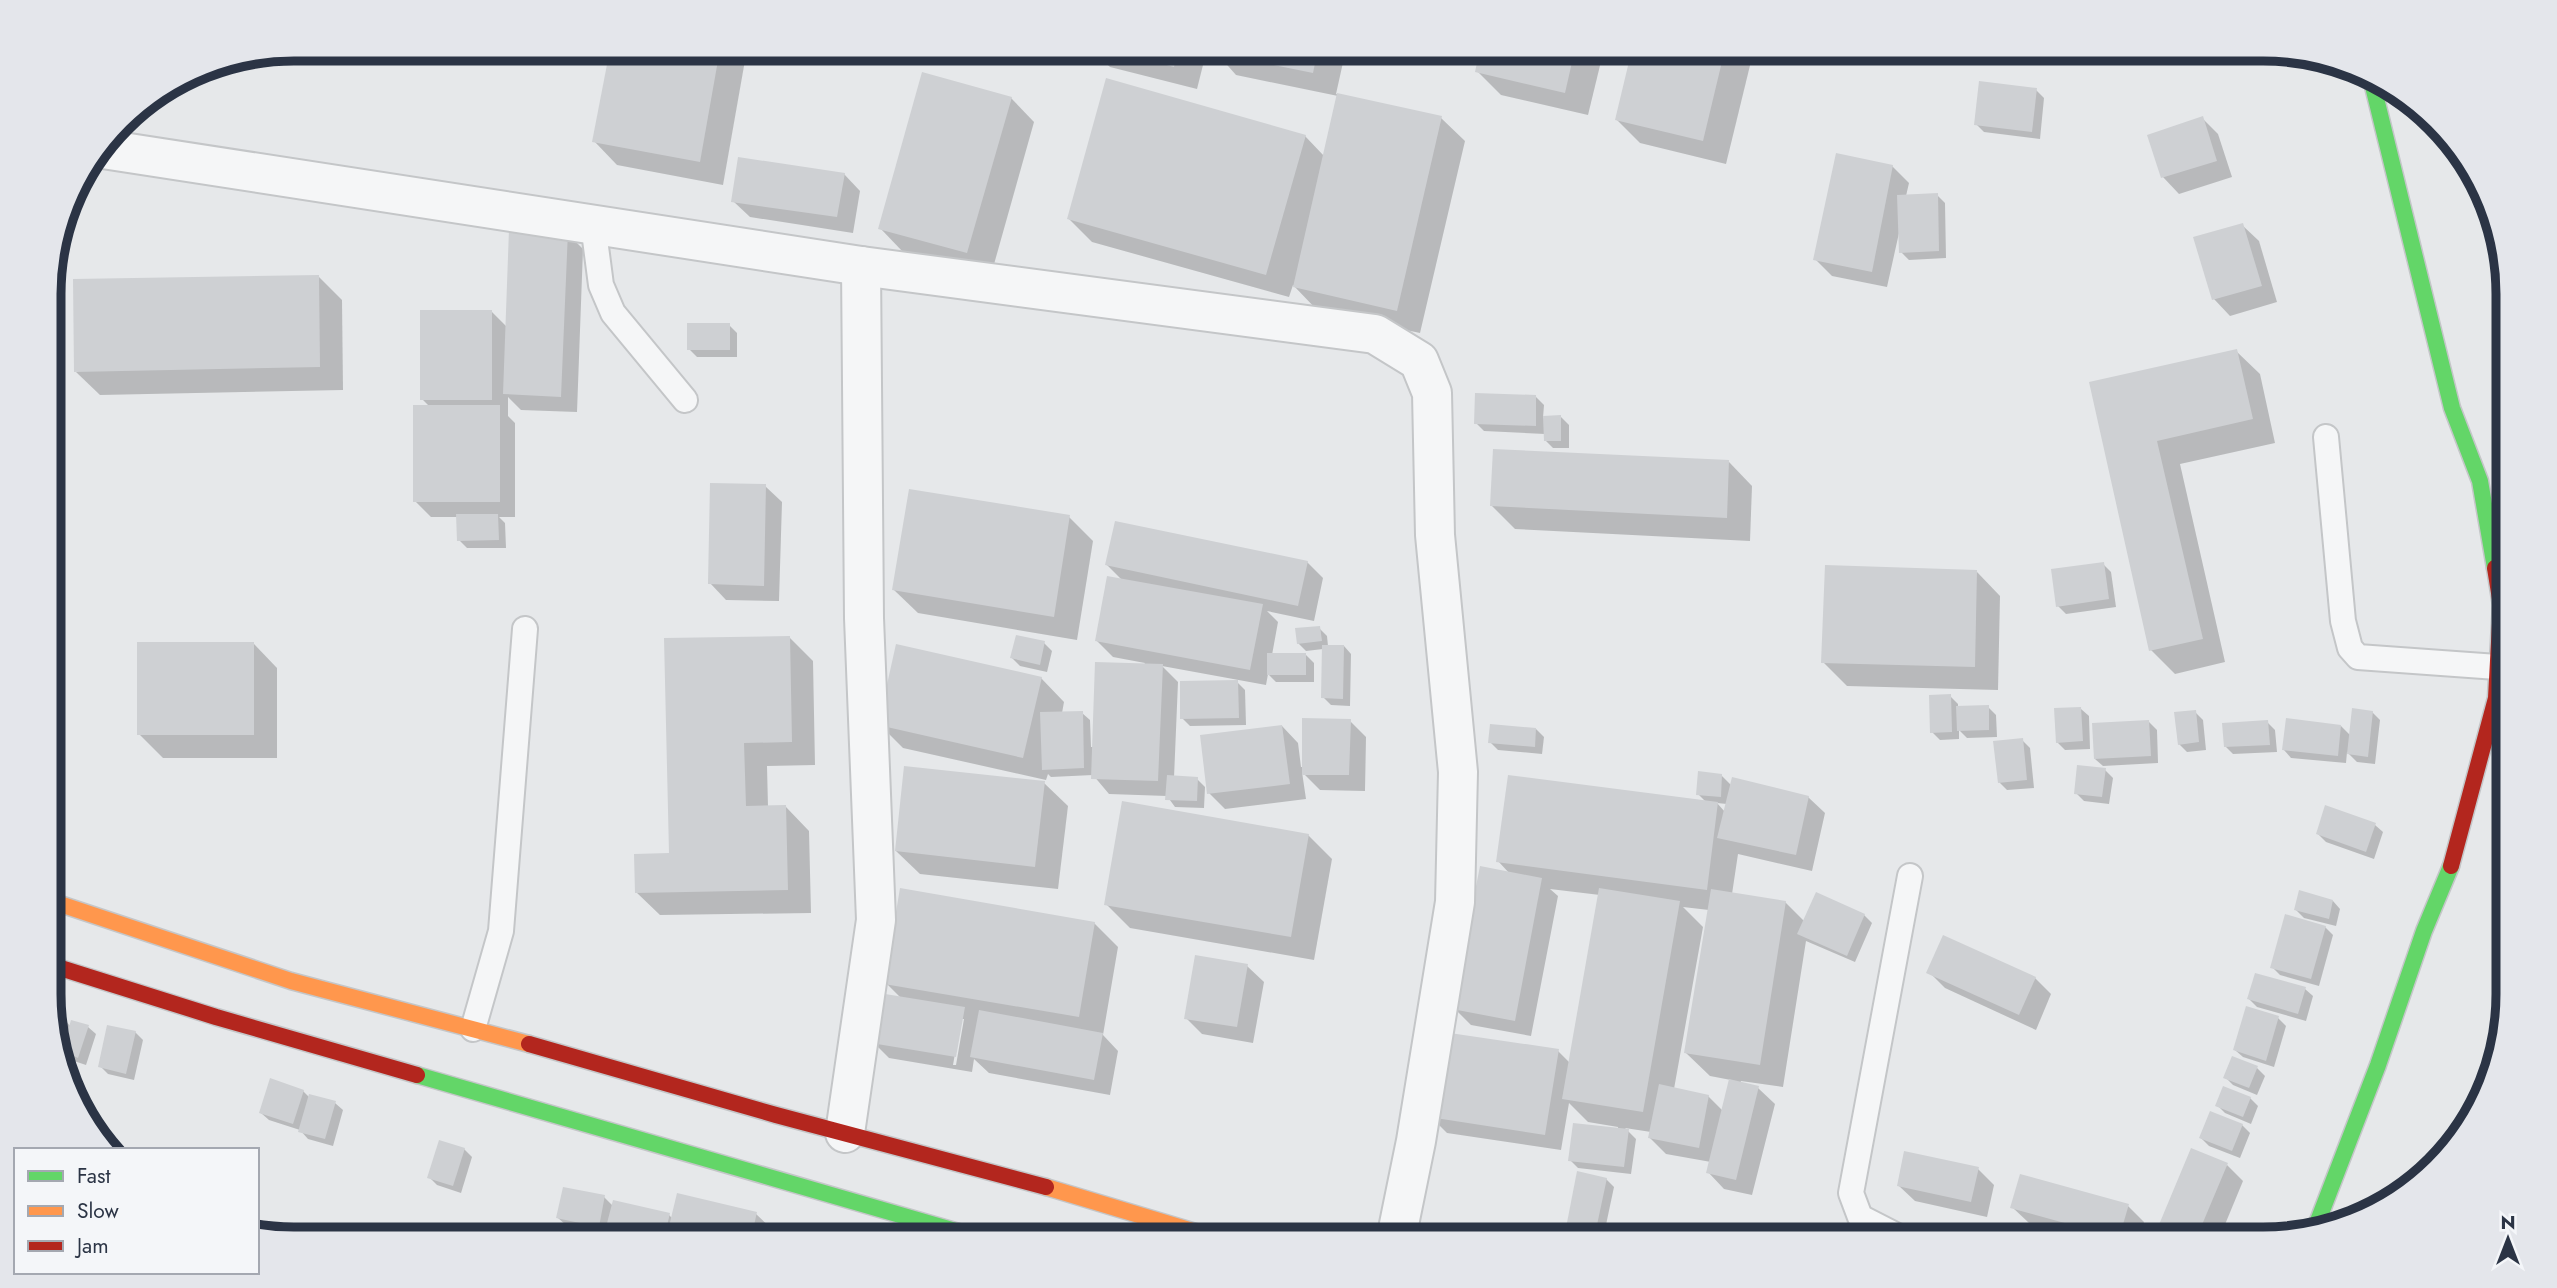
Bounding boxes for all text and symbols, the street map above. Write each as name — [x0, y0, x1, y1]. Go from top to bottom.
legend — [14, 1148, 259, 1274]
text: Fast — [77, 1161, 110, 1191]
text: Slow — [77, 1196, 119, 1226]
north arrow — [2473, 1204, 2543, 1274]
text: N — [2500, 1209, 2516, 1236]
text: Jam — [74, 1231, 109, 1261]

